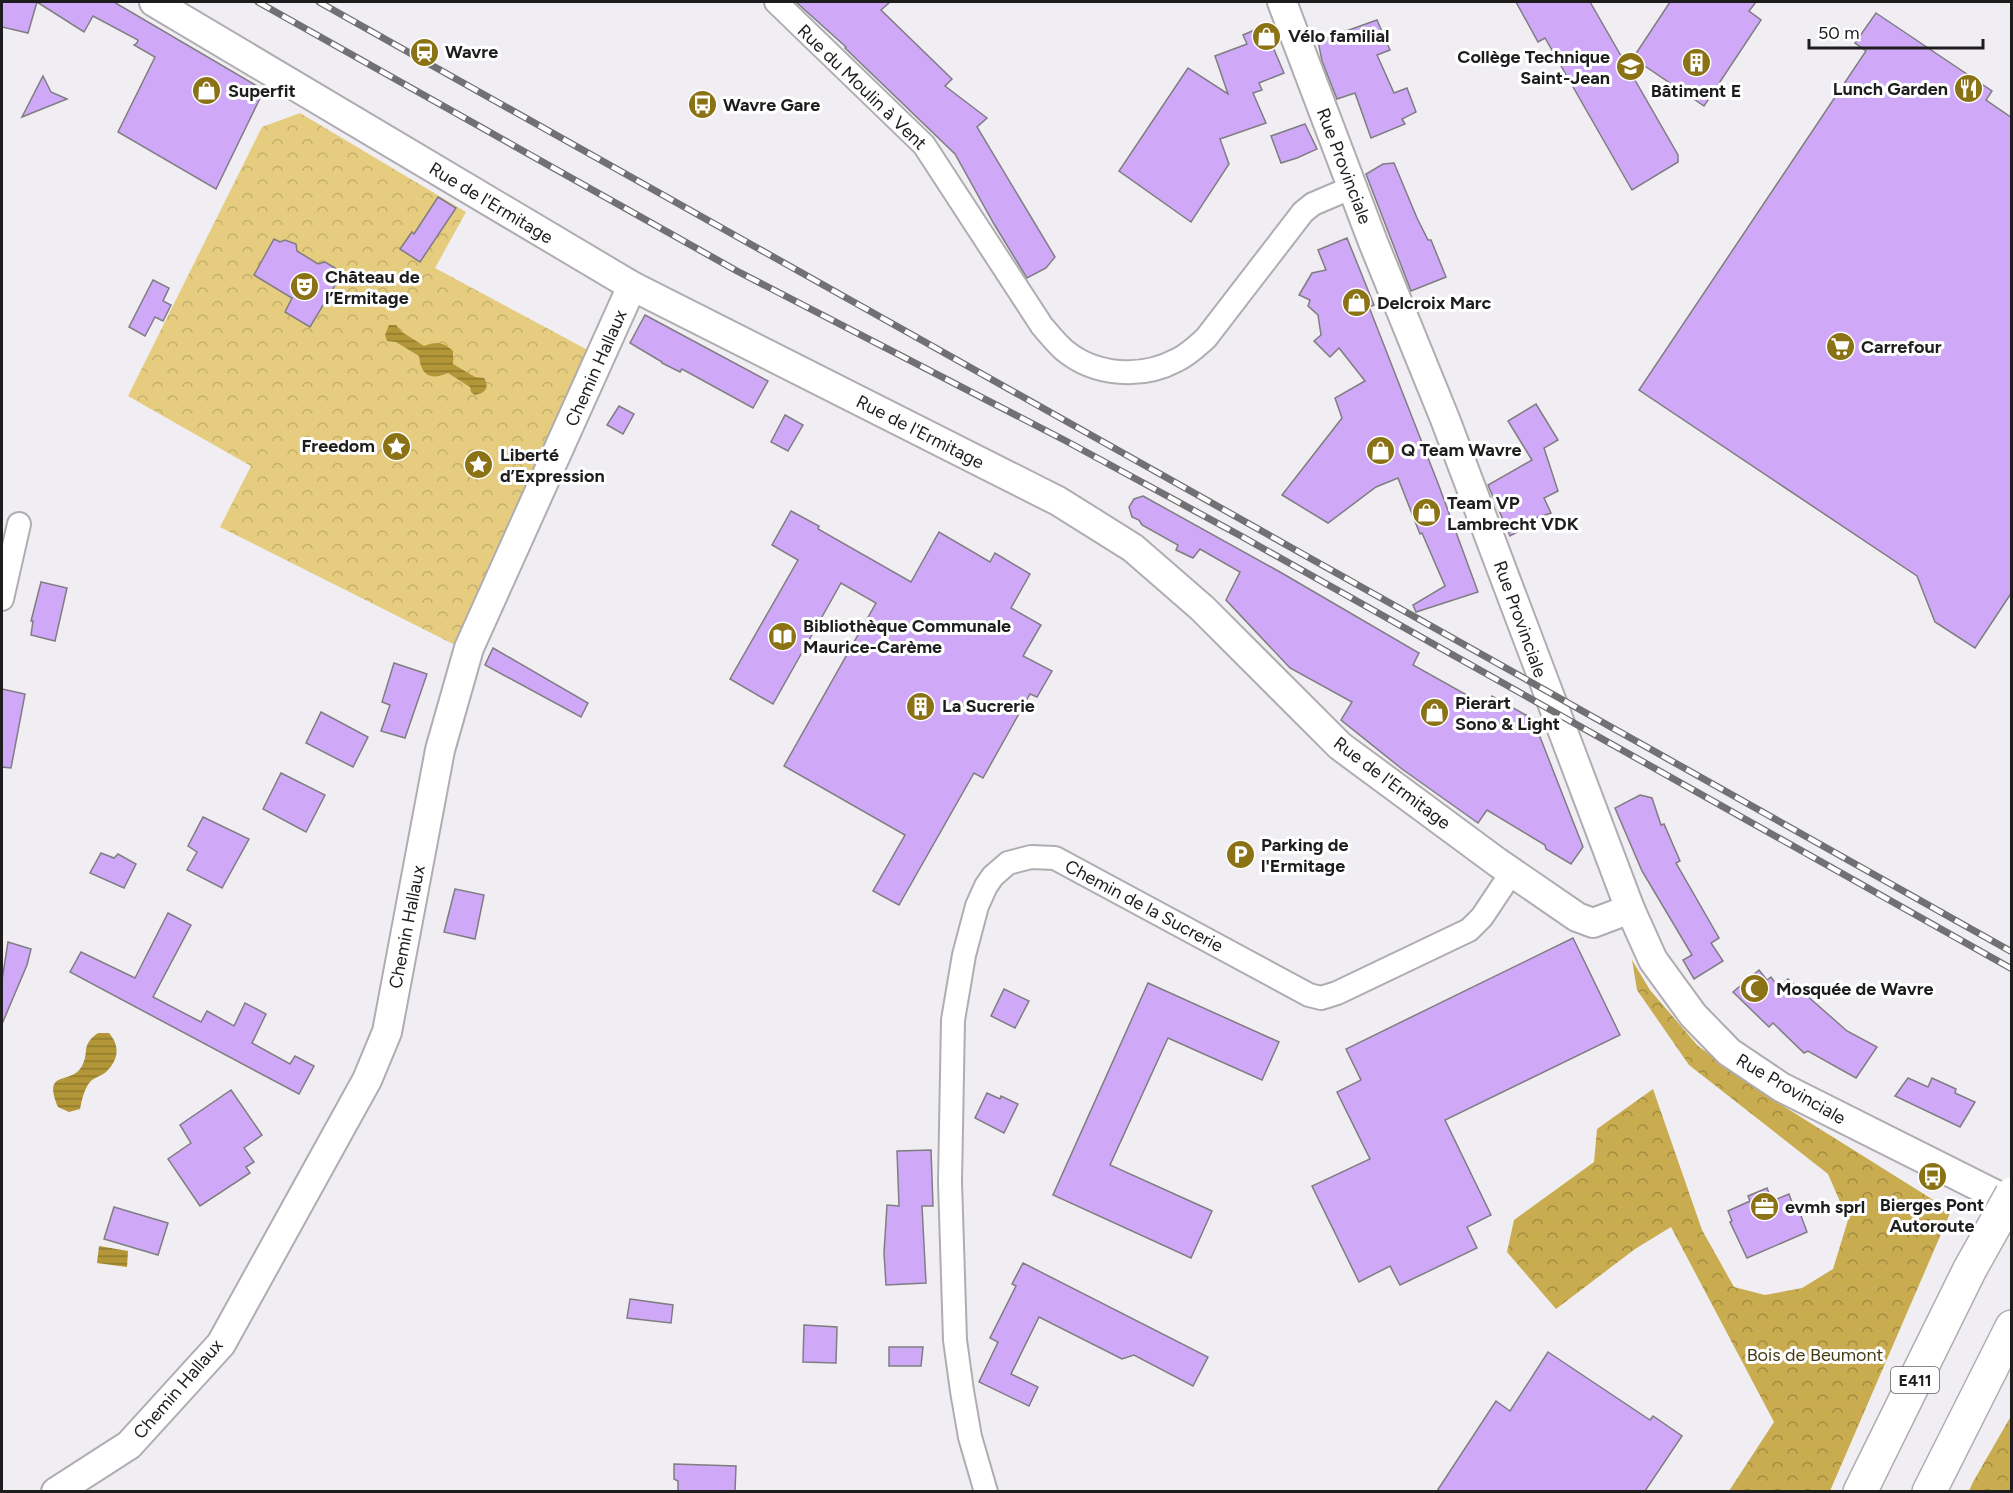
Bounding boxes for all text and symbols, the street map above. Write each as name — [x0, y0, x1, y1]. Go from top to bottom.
scale bar — [1809, 12, 1983, 50]
street label: Rue du Moulin à Vent — [793, 20, 931, 154]
shop icon: Vélo familial — [1251, 20, 1283, 52]
text: 50 m — [1818, 22, 1860, 44]
place label: Vélo familial — [1288, 25, 1390, 47]
station icon: Wavre — [408, 36, 440, 68]
place label: Wavre — [445, 41, 498, 63]
place label: Collège Technique Saint-Jean — [1457, 46, 1610, 89]
building icon: Bâtiment E — [1680, 46, 1712, 78]
school or university icon: Collège Technique Saint-Jean — [1615, 51, 1647, 83]
restaurant icon: Lunch Garden — [1953, 73, 1985, 105]
shop icon: Superfit — [191, 75, 223, 107]
place label: Lunch Garden — [1833, 78, 1948, 100]
place label: Superfit — [228, 80, 296, 102]
place label: Bâtiment E — [1651, 80, 1741, 102]
bus stop icon: Wavre Gare — [686, 89, 718, 121]
place label: Wavre Gare — [723, 94, 820, 116]
street label: Rue Provinciale — [1312, 105, 1376, 227]
street label: Rue de l'Ermitage — [425, 157, 557, 249]
place label: Château de l’Ermitage — [325, 266, 420, 309]
theatre icon: Château de l’Ermitage — [288, 271, 320, 303]
shop icon: Delcroix Marc — [1340, 287, 1372, 319]
place label: Delcroix Marc — [1377, 292, 1492, 314]
street label: Chemin Hallaux — [560, 306, 632, 430]
supermarket icon: Carrefour — [1824, 331, 1856, 363]
place label: Carrefour — [1861, 336, 1942, 358]
street label: Rue de l'Ermitage — [852, 390, 988, 474]
place icon: Freedom — [380, 430, 412, 462]
shop icon: Q Team Wavre — [1364, 434, 1396, 466]
place label: Freedom — [302, 435, 375, 457]
place label: Q Team Wavre — [1401, 439, 1521, 461]
place label: Liberté d’Expression — [500, 444, 605, 487]
place icon: Liberté d’Expression — [463, 449, 495, 481]
place label: Team VP Lambrecht VDK — [1447, 492, 1579, 535]
shop icon: Team VP Lambrecht VDK — [1410, 497, 1442, 529]
street label: Rue Provinciale — [1489, 558, 1551, 681]
place label: Bibliothèque Communale Maurice-Carème — [803, 615, 1011, 658]
library icon: Bibliothèque Communale Maurice-Carème — [766, 620, 798, 652]
building icon: La Sucrerie — [905, 690, 937, 722]
place label: Pierart Sono & Light — [1455, 692, 1560, 735]
place label: La Sucrerie — [942, 695, 1035, 717]
shop icon: Pierart Sono & Light — [1418, 697, 1450, 729]
street label: Rue de l'Ermitage — [1329, 732, 1455, 834]
place label: Parking de l'Ermitage — [1261, 834, 1349, 877]
parking icon: Parking de l'Ermitage — [1224, 839, 1256, 871]
street label: Chemin de la Sucrerie — [1061, 855, 1227, 957]
street label: Chemin Hallaux — [384, 863, 430, 991]
mosque icon: Mosquée de Wavre — [1739, 973, 1771, 1005]
place label: Mosquée de Wavre — [1776, 978, 1934, 1000]
street label: Rue Provinciale — [1732, 1049, 1850, 1129]
bus stop icon: Bierges Pont Autoroute — [1916, 1160, 1948, 1192]
office icon: evmh sprl — [1748, 1191, 1780, 1223]
place label: Bierges Pont Autoroute — [1880, 1194, 1984, 1237]
place label: evmh sprl — [1785, 1196, 1865, 1218]
street label: Chemin Hallaux — [129, 1334, 228, 1443]
park label: Bois de Beumont — [1747, 1344, 1884, 1366]
road number: E411 — [1891, 1367, 1939, 1393]

